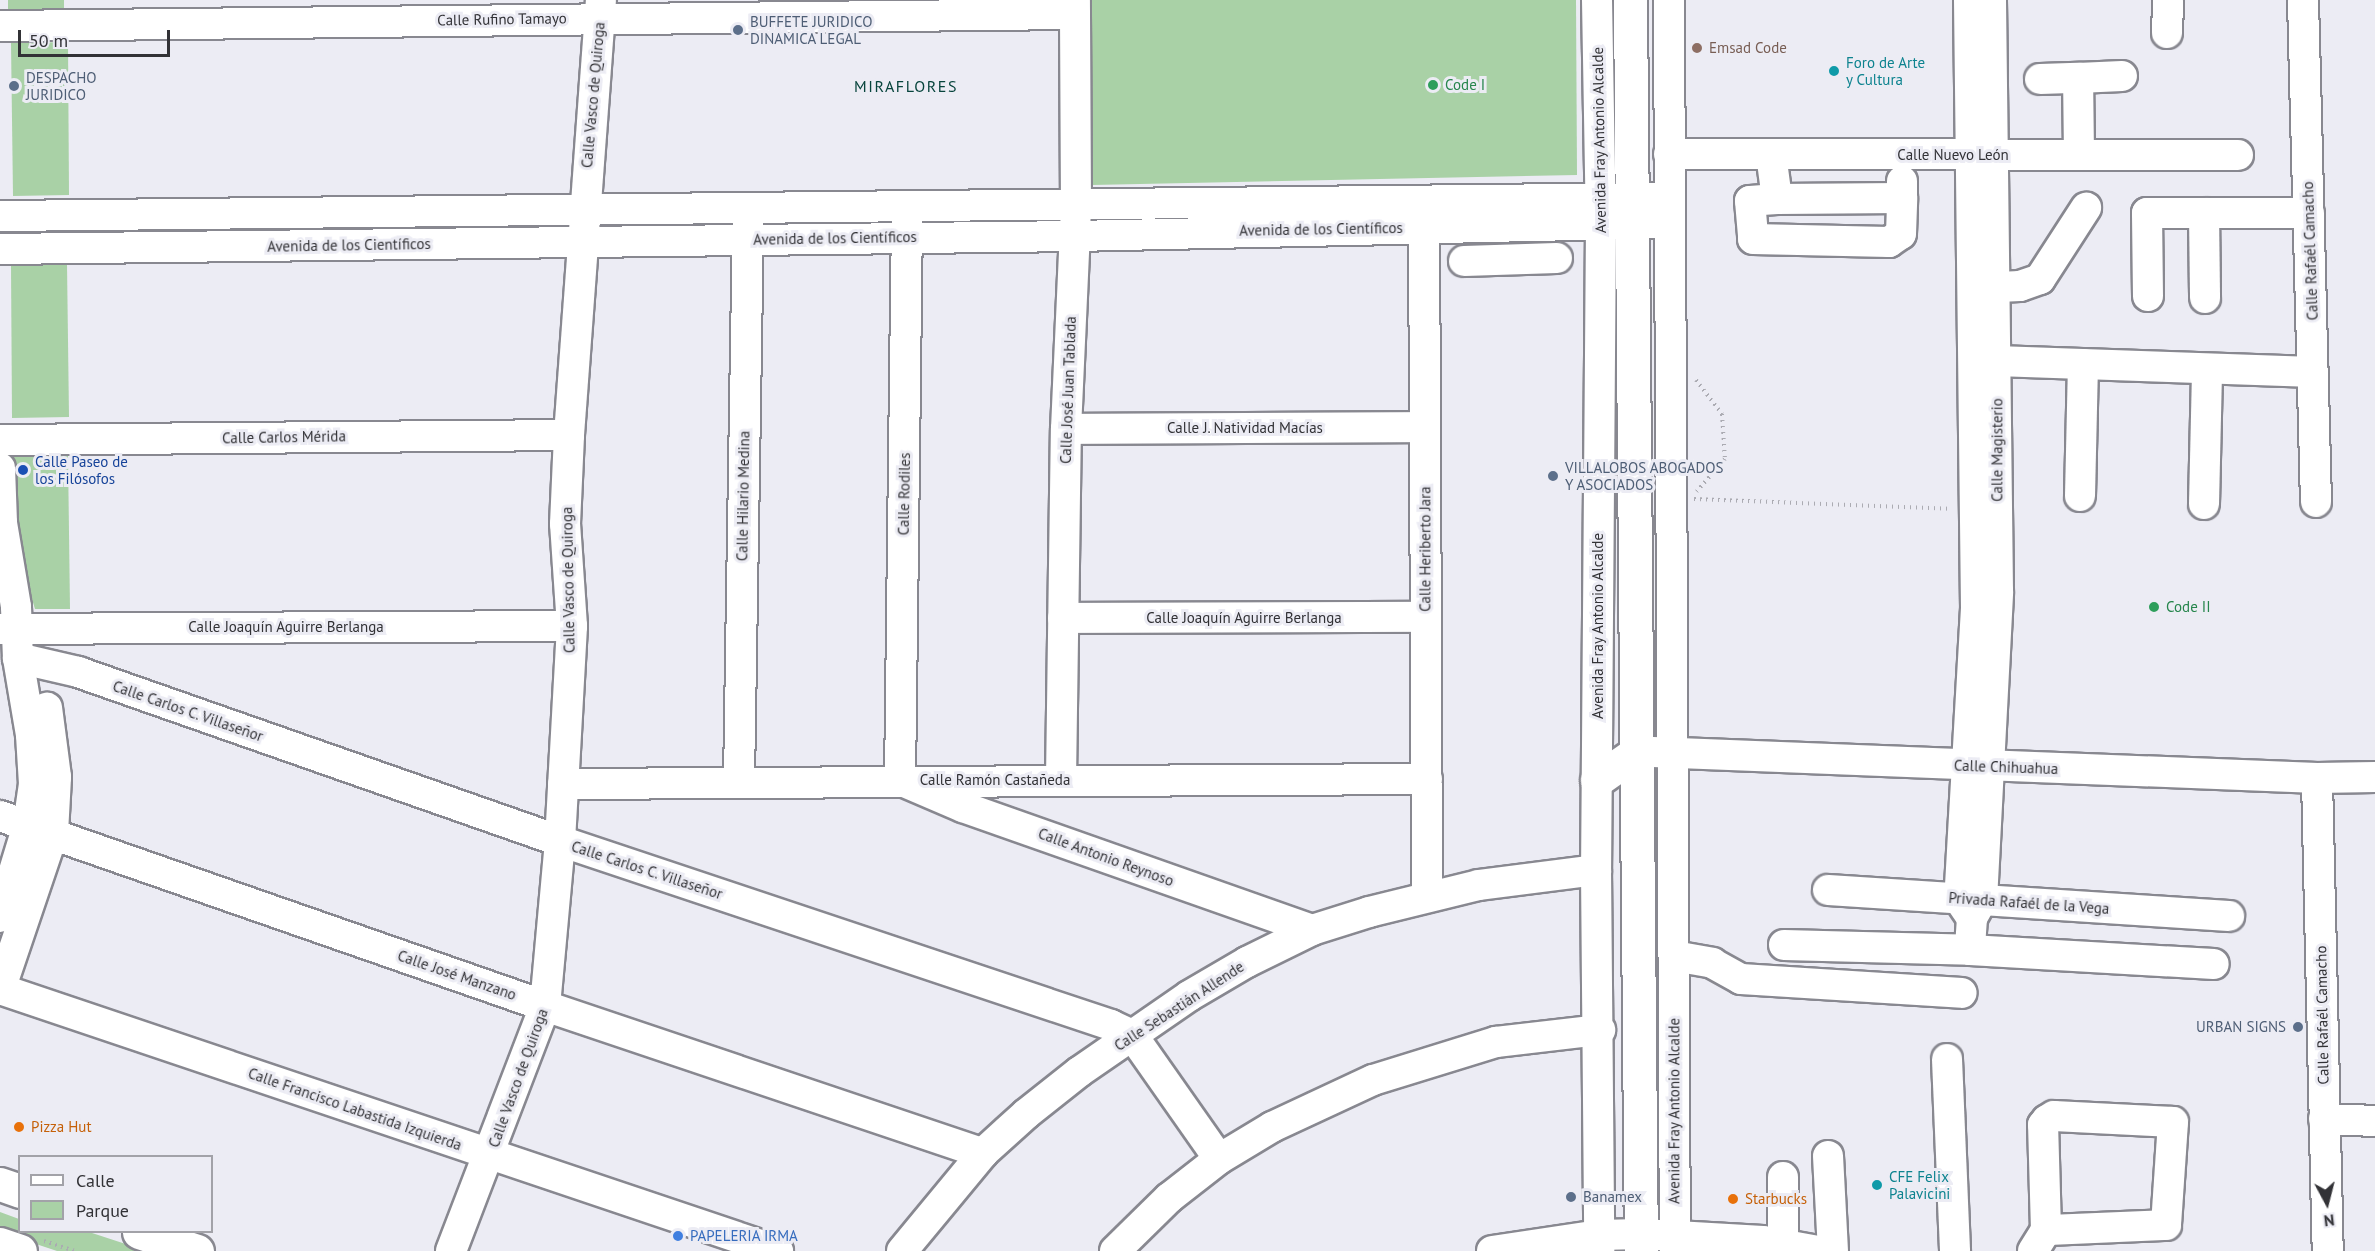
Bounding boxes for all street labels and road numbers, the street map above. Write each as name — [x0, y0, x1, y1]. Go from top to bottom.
street label: Calle Rufino Tamayo — [437, 9, 567, 29]
street label: Calle Vasco de Quiroga — [578, 21, 608, 169]
street label: Avenida Fray Antonio Alcalde — [1588, 46, 1610, 234]
street label: Calle Nuevo León — [1897, 146, 2009, 164]
street label: Calle Rafaél Camacho — [2299, 181, 2321, 321]
street label: Avenida de los Científicos — [1239, 219, 1403, 239]
street label: Avenida de los Científicos — [753, 228, 917, 248]
street label: Avenida de los Científicos — [267, 235, 431, 255]
street label: Calle José Juan Tablada — [1056, 316, 1080, 464]
street label: Calle Magisterio — [1988, 398, 2006, 502]
street label: Calle J. Natividad Macías — [1166, 419, 1324, 437]
street label: Calle Carlos Mérida — [222, 427, 346, 447]
street label: Calle Hilario Medina — [733, 431, 753, 561]
street label: Calle Rodiles — [894, 452, 914, 536]
street label: Calle Heriberto Jara — [1416, 486, 1434, 612]
street label: Calle Vasco de Quiroga — [558, 506, 578, 654]
street label: Avenida Fray Antonio Alcalde — [1589, 532, 1607, 720]
street label: Calle Joaquín Aguirre Berlanga — [1146, 609, 1342, 627]
street label: Calle Joaquín Aguirre Berlanga — [188, 618, 384, 636]
street label: Calle Carlos C. Villaseñor — [110, 677, 266, 745]
street label: Calle Chihuahua — [1954, 756, 2058, 778]
street label: Calle Ramón Castañeda — [920, 771, 1070, 789]
street label: Calle Antonio Reynoso — [1036, 824, 1176, 890]
street label: Calle Carlos C. Villaseñor — [568, 837, 726, 903]
street label: Privada Rafaél de la Vega — [1948, 888, 2110, 918]
street label: Calle Rafaél Camacho — [2312, 945, 2332, 1085]
street label: Calle José Manzano — [395, 946, 519, 1004]
street label: Calle Sebastián Allende — [1111, 957, 1247, 1055]
street label: Calle Vasco de Quiroga — [484, 1006, 552, 1150]
street label: Avenida Fray Antonio Alcalde — [1665, 1017, 1683, 1205]
street label: Calle Francisco Labastida Izquierda — [246, 1064, 464, 1154]

